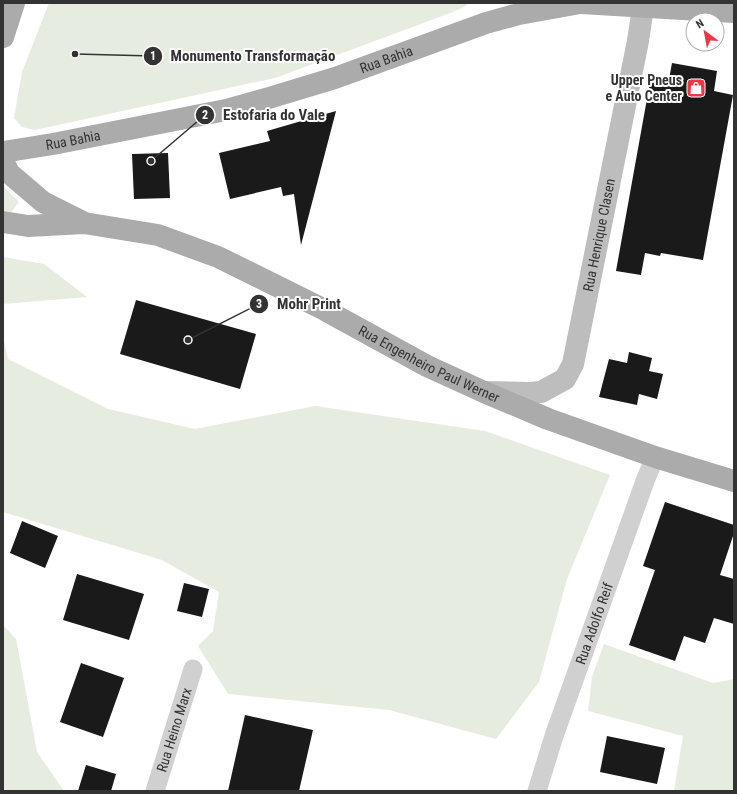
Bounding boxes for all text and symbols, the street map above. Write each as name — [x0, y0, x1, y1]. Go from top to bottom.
north arrow — [685, 12, 725, 52]
text: N — [694, 17, 706, 31]
callout: Monumento Transformação — [143, 42, 344, 69]
street label: Rua Bahia — [357, 42, 415, 76]
text: Monumento Transformação — [171, 47, 335, 65]
text: 1 — [150, 49, 156, 63]
place label: Upper Pneus e Auto Center — [605, 72, 682, 104]
shop icon: Upper Pneus e Auto Center — [685, 77, 707, 99]
callout: Estofaria do Vale — [195, 101, 333, 128]
text: Estofaria do Vale — [223, 106, 325, 124]
text: 2 — [202, 108, 208, 122]
street label: Rua Bahia — [45, 127, 102, 153]
street label: Rua Henrique Clasen — [580, 177, 618, 293]
callout: Mohr Print — [249, 290, 349, 317]
text: Mohr Print — [277, 295, 341, 313]
text: 3 — [256, 297, 262, 311]
street label: Rua Engenheiro Paul Werner — [356, 322, 502, 406]
street label: Rua Adolfo Reif — [572, 580, 616, 667]
street label: Rua Heino Marx — [153, 686, 195, 774]

